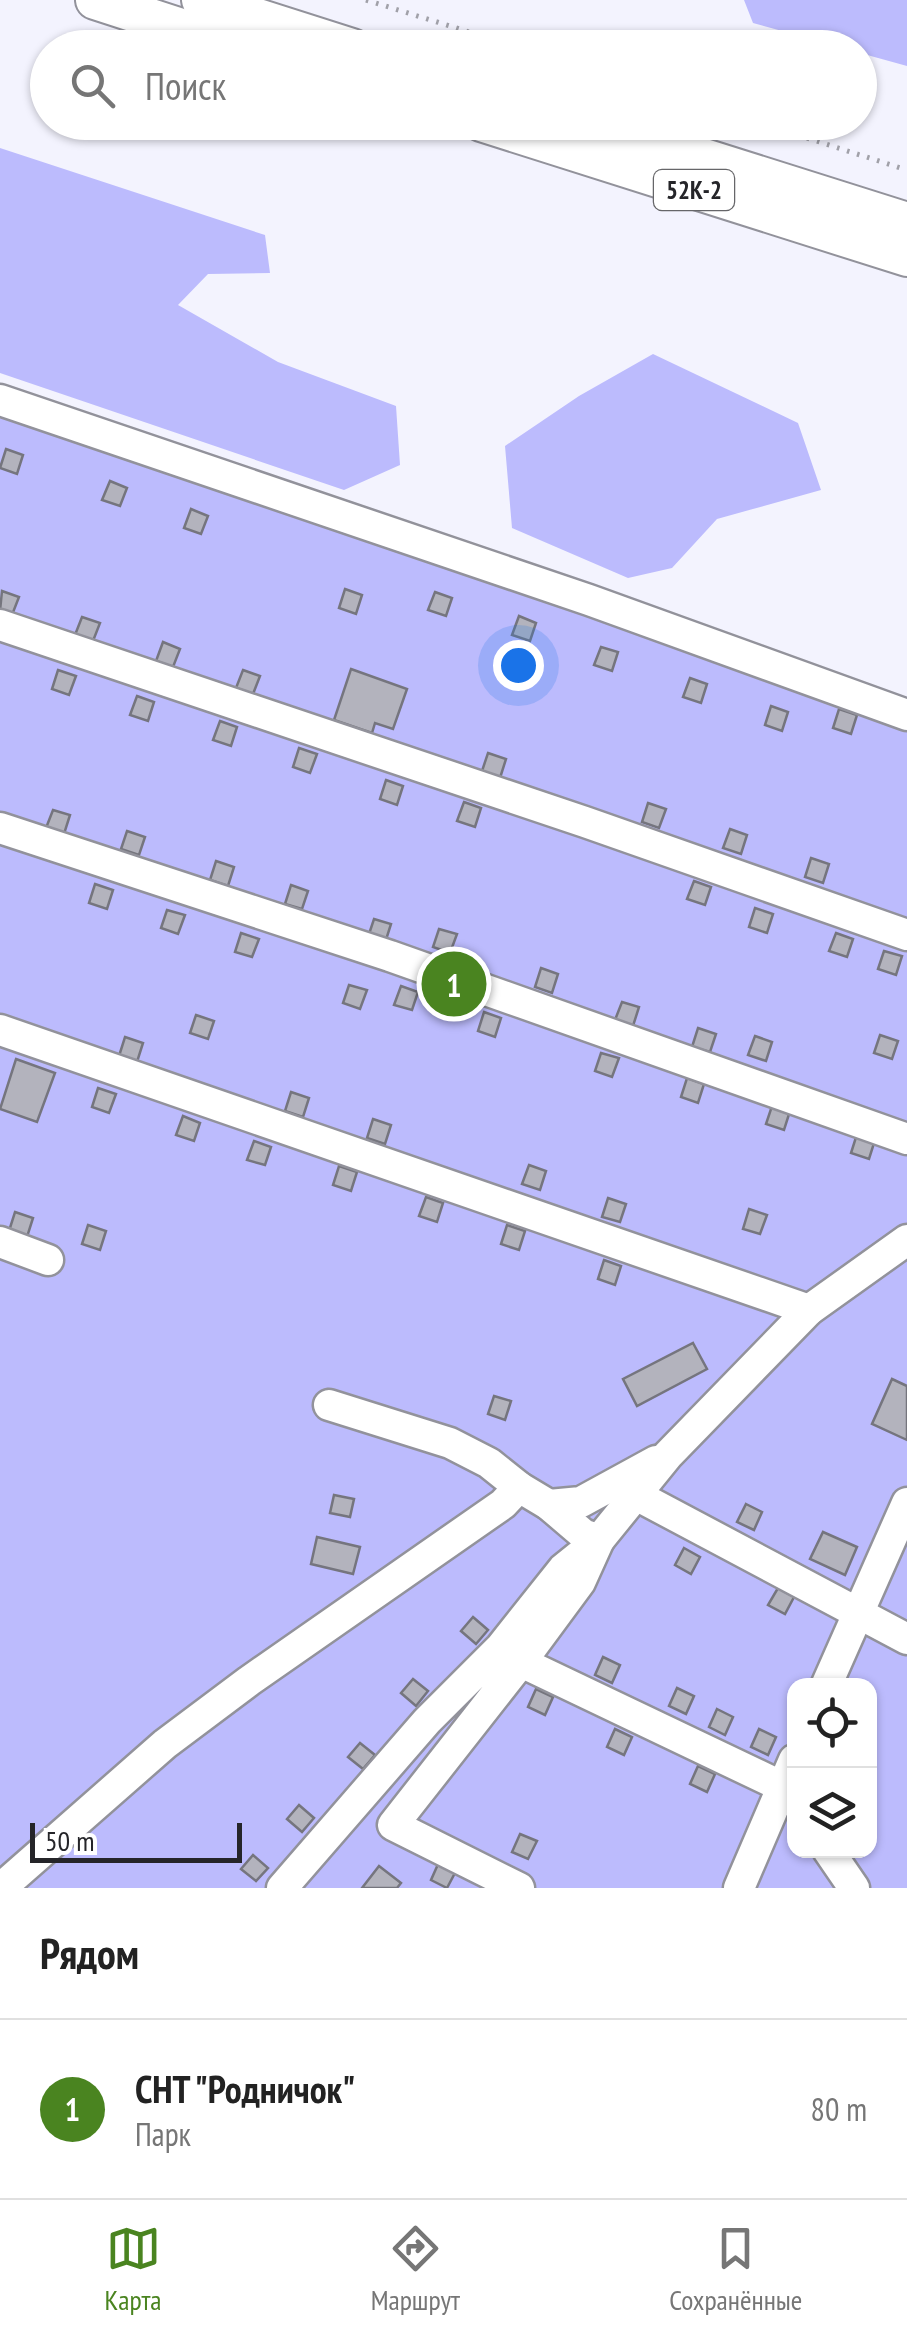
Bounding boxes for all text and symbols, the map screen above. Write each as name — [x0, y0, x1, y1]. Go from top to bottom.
search box — [30, 30, 877, 140]
icon: search — [65, 58, 120, 113]
text: Поиск — [145, 61, 226, 110]
road number: 52К-2 — [654, 170, 734, 210]
your location — [493, 640, 544, 691]
pin: 1 — [422, 946, 486, 1022]
map controls — [787, 1678, 877, 1858]
button: locate — [787, 1678, 877, 1768]
button: layers — [787, 1768, 877, 1858]
scale bar — [30, 1818, 242, 1862]
text: 50 m — [45, 1822, 94, 1859]
text: Рядом — [40, 1926, 139, 1981]
text: СНТ "Родничок" — [135, 2064, 355, 2113]
text: 1 — [65, 2088, 80, 2130]
text: 80 m — [811, 2088, 867, 2130]
text: Парк — [135, 2113, 191, 2155]
tab: Карта — [105, 2221, 162, 2318]
tab: Маршрут — [371, 2221, 460, 2318]
tab: Сохранённые — [669, 2221, 802, 2318]

